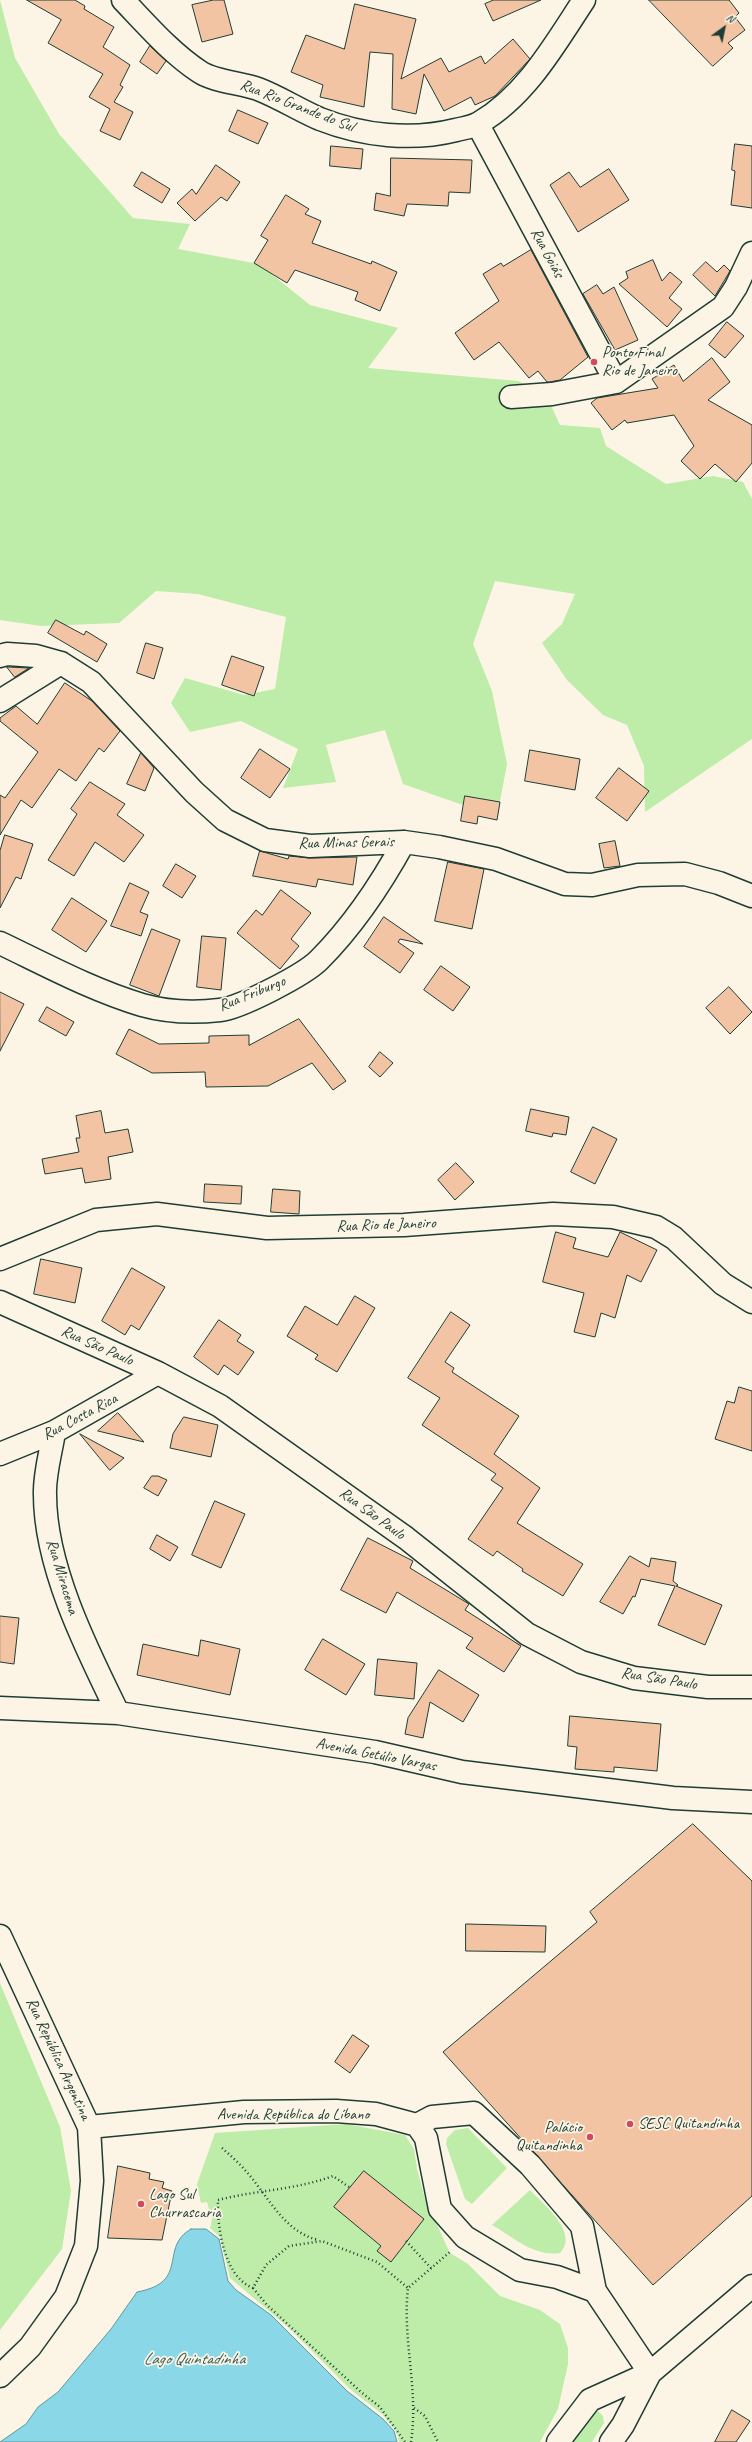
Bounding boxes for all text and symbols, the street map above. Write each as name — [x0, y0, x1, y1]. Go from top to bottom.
north arrow — [704, 8, 744, 48]
text: N — [724, 10, 737, 26]
street label: Rua Rio Grande do Sul — [237, 75, 357, 137]
street label: Rua Goiás — [526, 225, 568, 281]
place label: Ponto Final Rio de Janeiro — [602, 343, 677, 381]
marker: Ponto Final Rio de Janeiro — [589, 357, 599, 367]
street label: Rua Minas Gerais — [298, 833, 394, 853]
street label: Rua Friburgo — [216, 972, 288, 1016]
street label: Rua Rio de Janeiro — [336, 1214, 436, 1236]
street label: Rua São Paulo — [58, 1322, 136, 1370]
street label: Rua Costa Rica — [39, 1389, 121, 1445]
street label: Rua São Paulo — [335, 1484, 409, 1544]
street label: Rua Miracema — [41, 1537, 83, 1617]
street label: Rua São Paulo — [620, 1664, 698, 1694]
street label: Avenida Getúlio Vargas — [314, 1734, 438, 1776]
street label: Rua República Argentina — [21, 1995, 95, 2123]
street label: Avenida República do Líbano — [217, 2105, 369, 2125]
place label: SESC Quitandinha — [638, 2114, 739, 2134]
place label: Palácio Quitandinha — [516, 2118, 582, 2156]
marker: SESC Quitandinha — [625, 2119, 635, 2129]
marker: Palácio Quitandinha — [585, 2132, 595, 2142]
place label: Lago Sul Churrascaria — [149, 2185, 221, 2223]
marker: Lago Sul Churrascaria — [136, 2199, 146, 2209]
water label: Lago Quintadinha — [143, 2350, 245, 2370]

